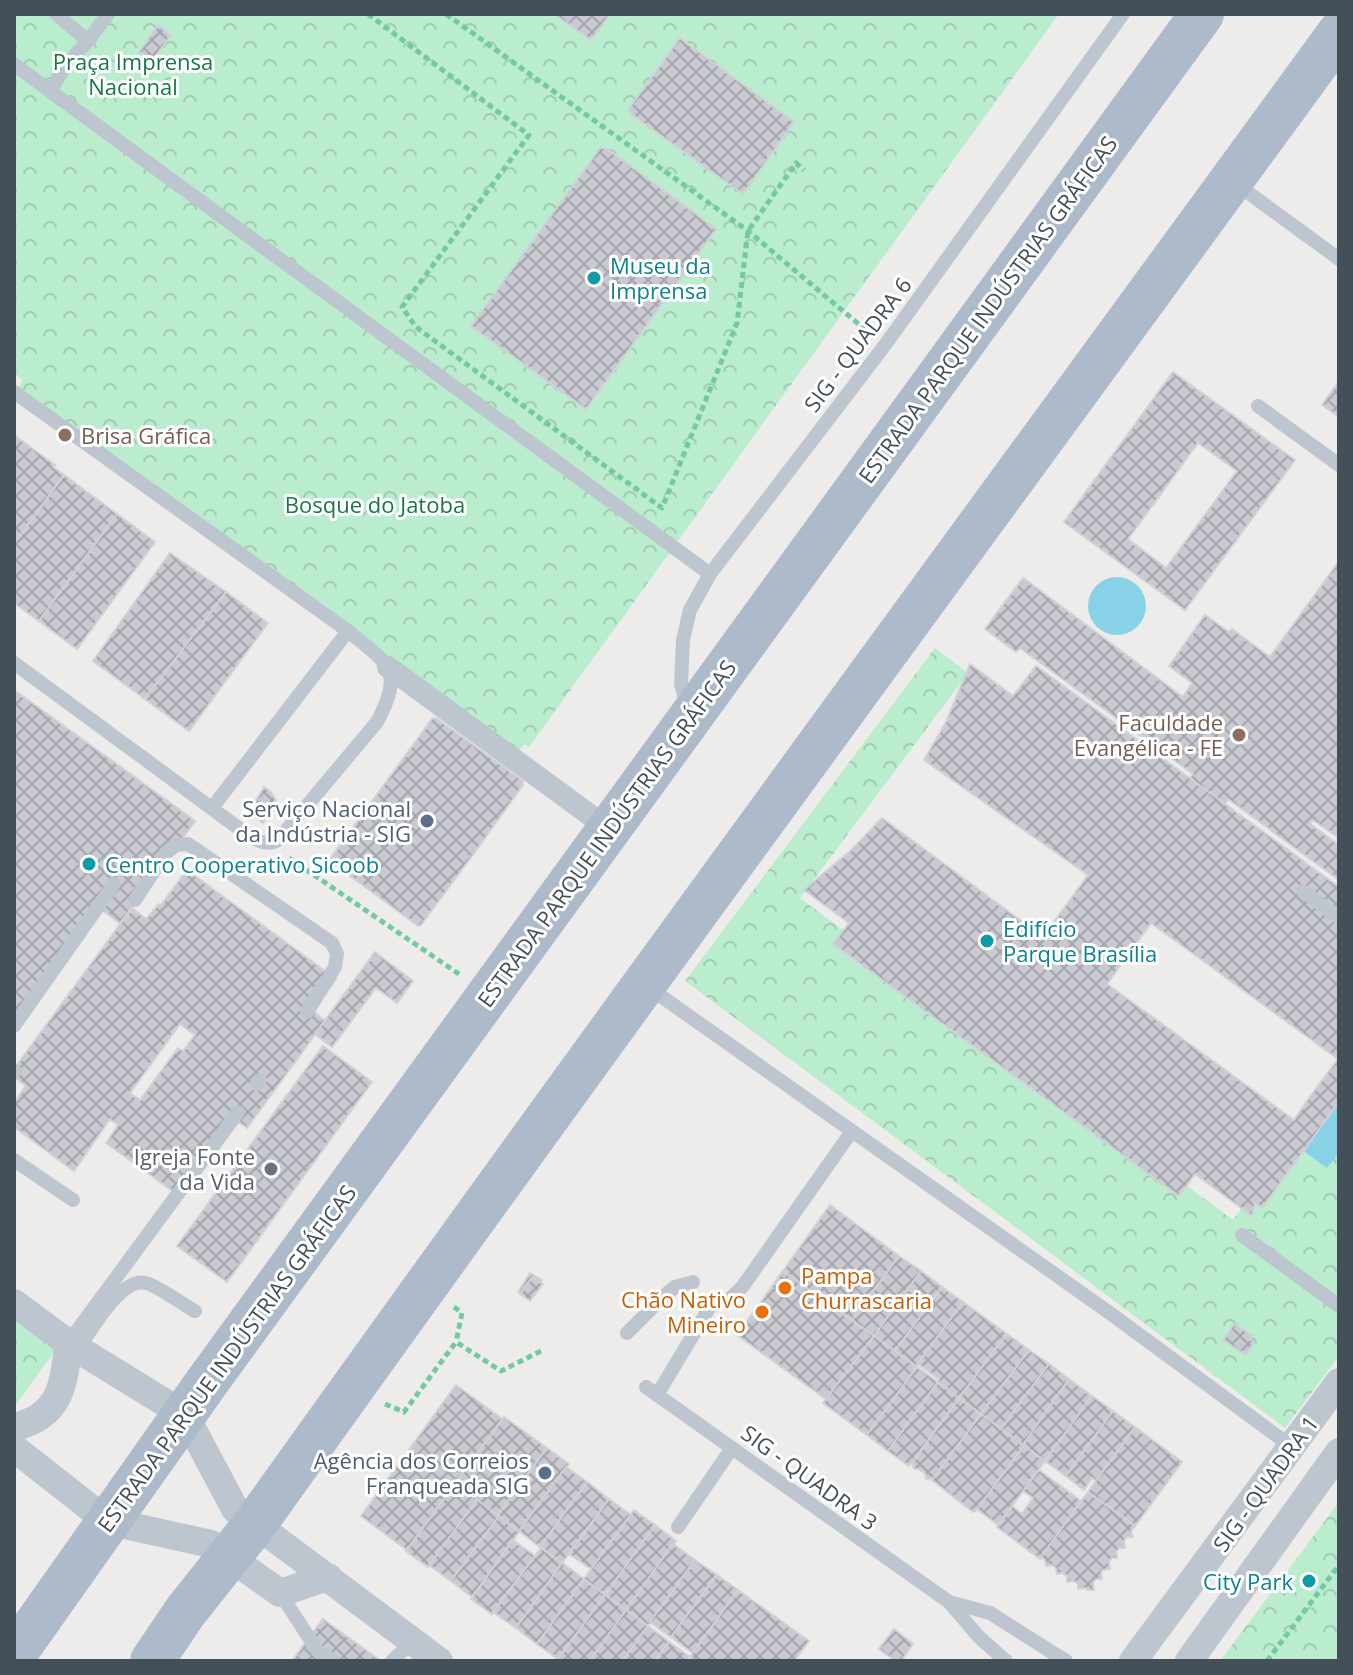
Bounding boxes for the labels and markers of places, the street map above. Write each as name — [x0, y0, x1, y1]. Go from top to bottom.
place label: Museu da Imprensa — [610, 250, 711, 305]
marker: Museu da Imprensa — [585, 269, 603, 287]
place label: Brisa Gráfica — [81, 420, 211, 450]
marker: Brisa Gráfica — [56, 426, 74, 444]
place label: Faculdade Evangélica - FE — [1074, 707, 1223, 762]
marker: Faculdade Evangélica - FE — [1230, 726, 1248, 744]
place label: Serviço Nacional da Indústria - SIG — [235, 793, 411, 848]
marker: Serviço Nacional da Indústria - SIG — [418, 812, 436, 830]
place label: Centro Cooperativo Sicoob — [105, 849, 379, 879]
marker: Centro Cooperativo Sicoob — [80, 855, 98, 873]
place label: Edifício Parque Brasília — [1003, 913, 1157, 968]
marker: Edifício Parque Brasília — [978, 932, 996, 950]
place label: Igreja Fonte da Vida — [134, 1141, 255, 1196]
marker: Igreja Fonte da Vida — [262, 1160, 280, 1178]
place label: Pampa Churrascaria — [801, 1260, 932, 1315]
marker: Pampa Churrascaria — [776, 1279, 794, 1297]
place label: Chão Nativo Mineiro — [621, 1284, 746, 1339]
marker: Chão Nativo Mineiro — [753, 1303, 771, 1321]
place label: Agência dos Correios Franqueada SIG — [314, 1445, 529, 1500]
marker: Agência dos Correios Franqueada SIG — [536, 1464, 554, 1482]
place label: City Park — [1203, 1566, 1293, 1596]
marker: City Park — [1300, 1572, 1318, 1590]

